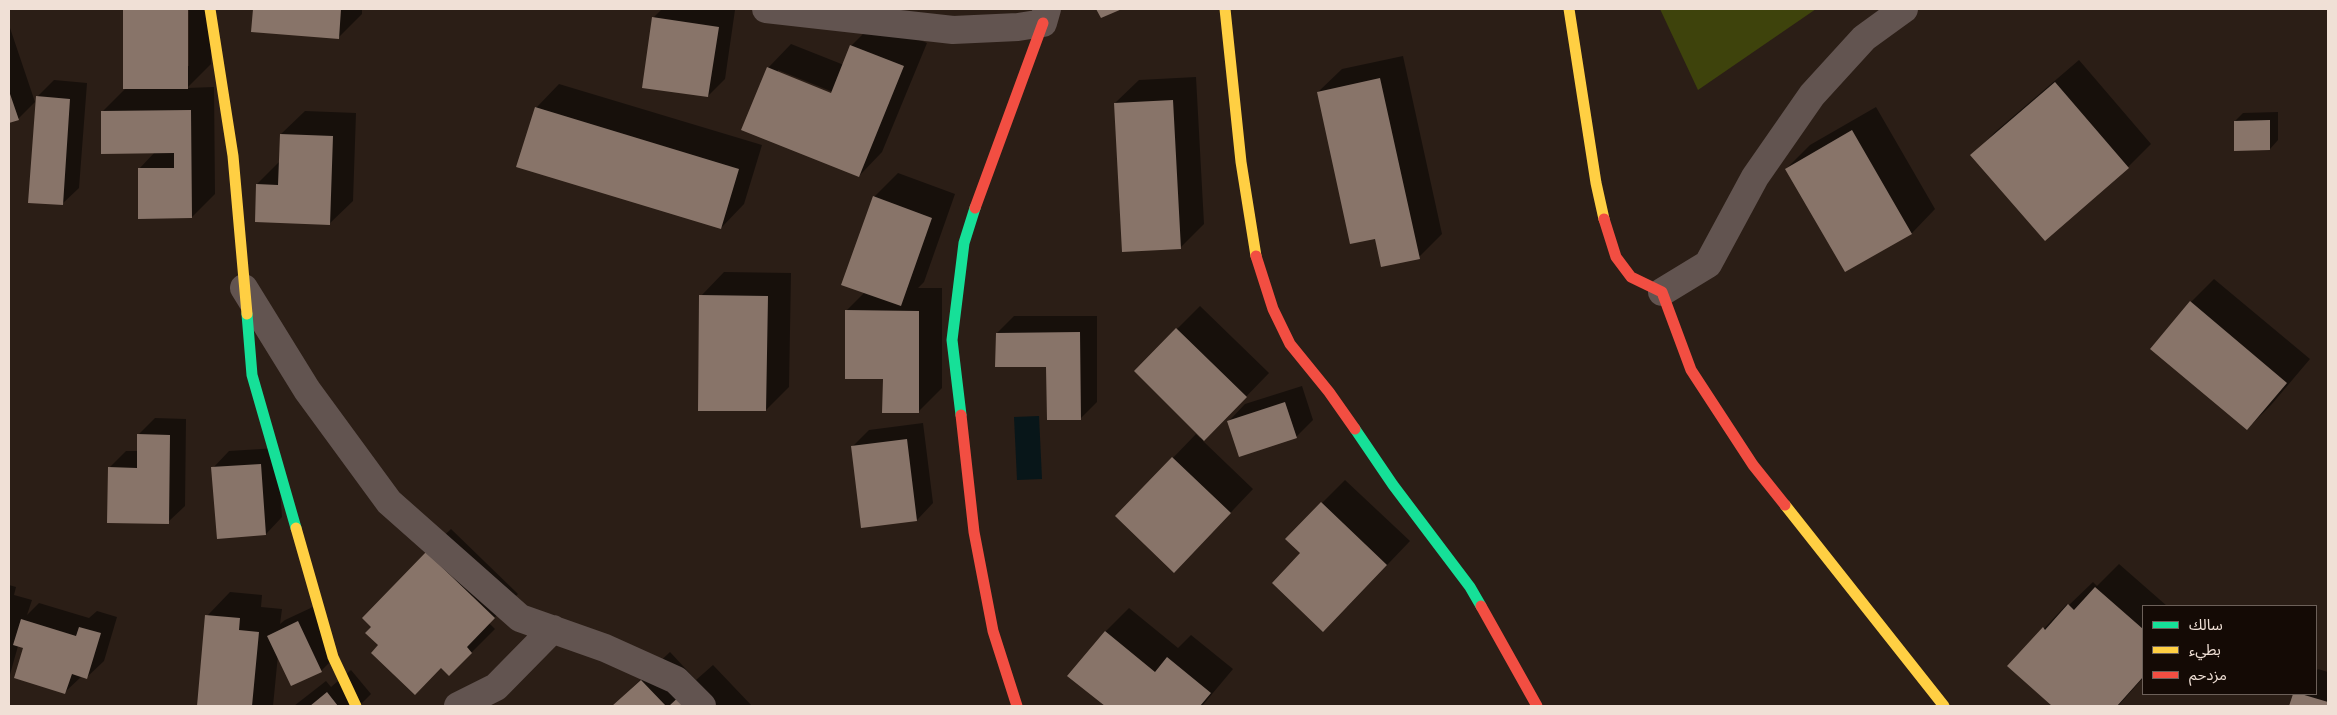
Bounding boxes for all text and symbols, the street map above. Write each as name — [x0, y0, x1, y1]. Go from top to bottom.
legend — [2142, 605, 2317, 695]
text: سالك — [2189, 615, 2223, 634]
text: بطيء — [2189, 640, 2221, 659]
text: مزدحم — [2189, 665, 2227, 684]

